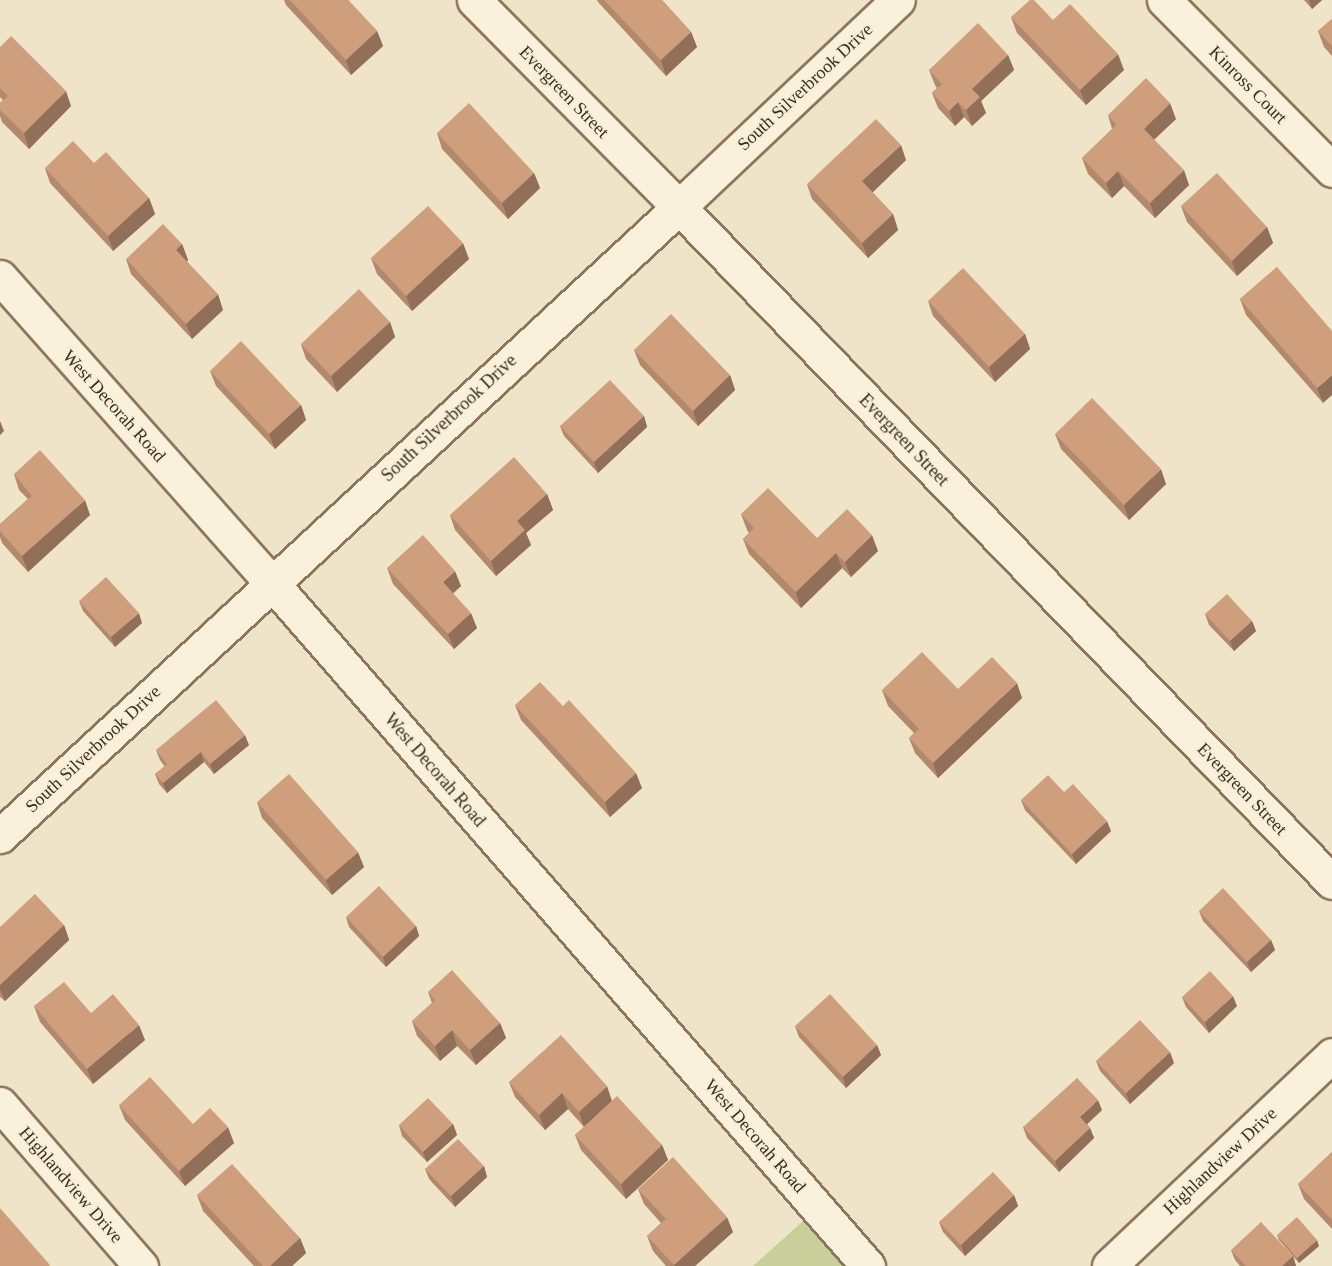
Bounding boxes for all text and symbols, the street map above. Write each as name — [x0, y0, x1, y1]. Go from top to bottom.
street label: South Silverbrook Drive — [733, 19, 877, 155]
street label: Evergreen Street — [515, 41, 613, 143]
street label: Kinross Court — [1204, 41, 1292, 129]
street label: West Decorah Road — [58, 345, 170, 467]
street label: South Silverbrook Drive — [377, 350, 521, 486]
street label: Evergreen Street — [855, 389, 953, 491]
street label: South Silverbrook Drive — [21, 681, 165, 817]
street label: West Decorah Road — [380, 709, 490, 831]
street label: Evergreen Street — [1193, 738, 1291, 840]
street label: West Decorah Road — [700, 1075, 810, 1197]
street label: Highlandview Drive — [1159, 1103, 1281, 1219]
street label: Highlandview Drive — [14, 1122, 128, 1248]

